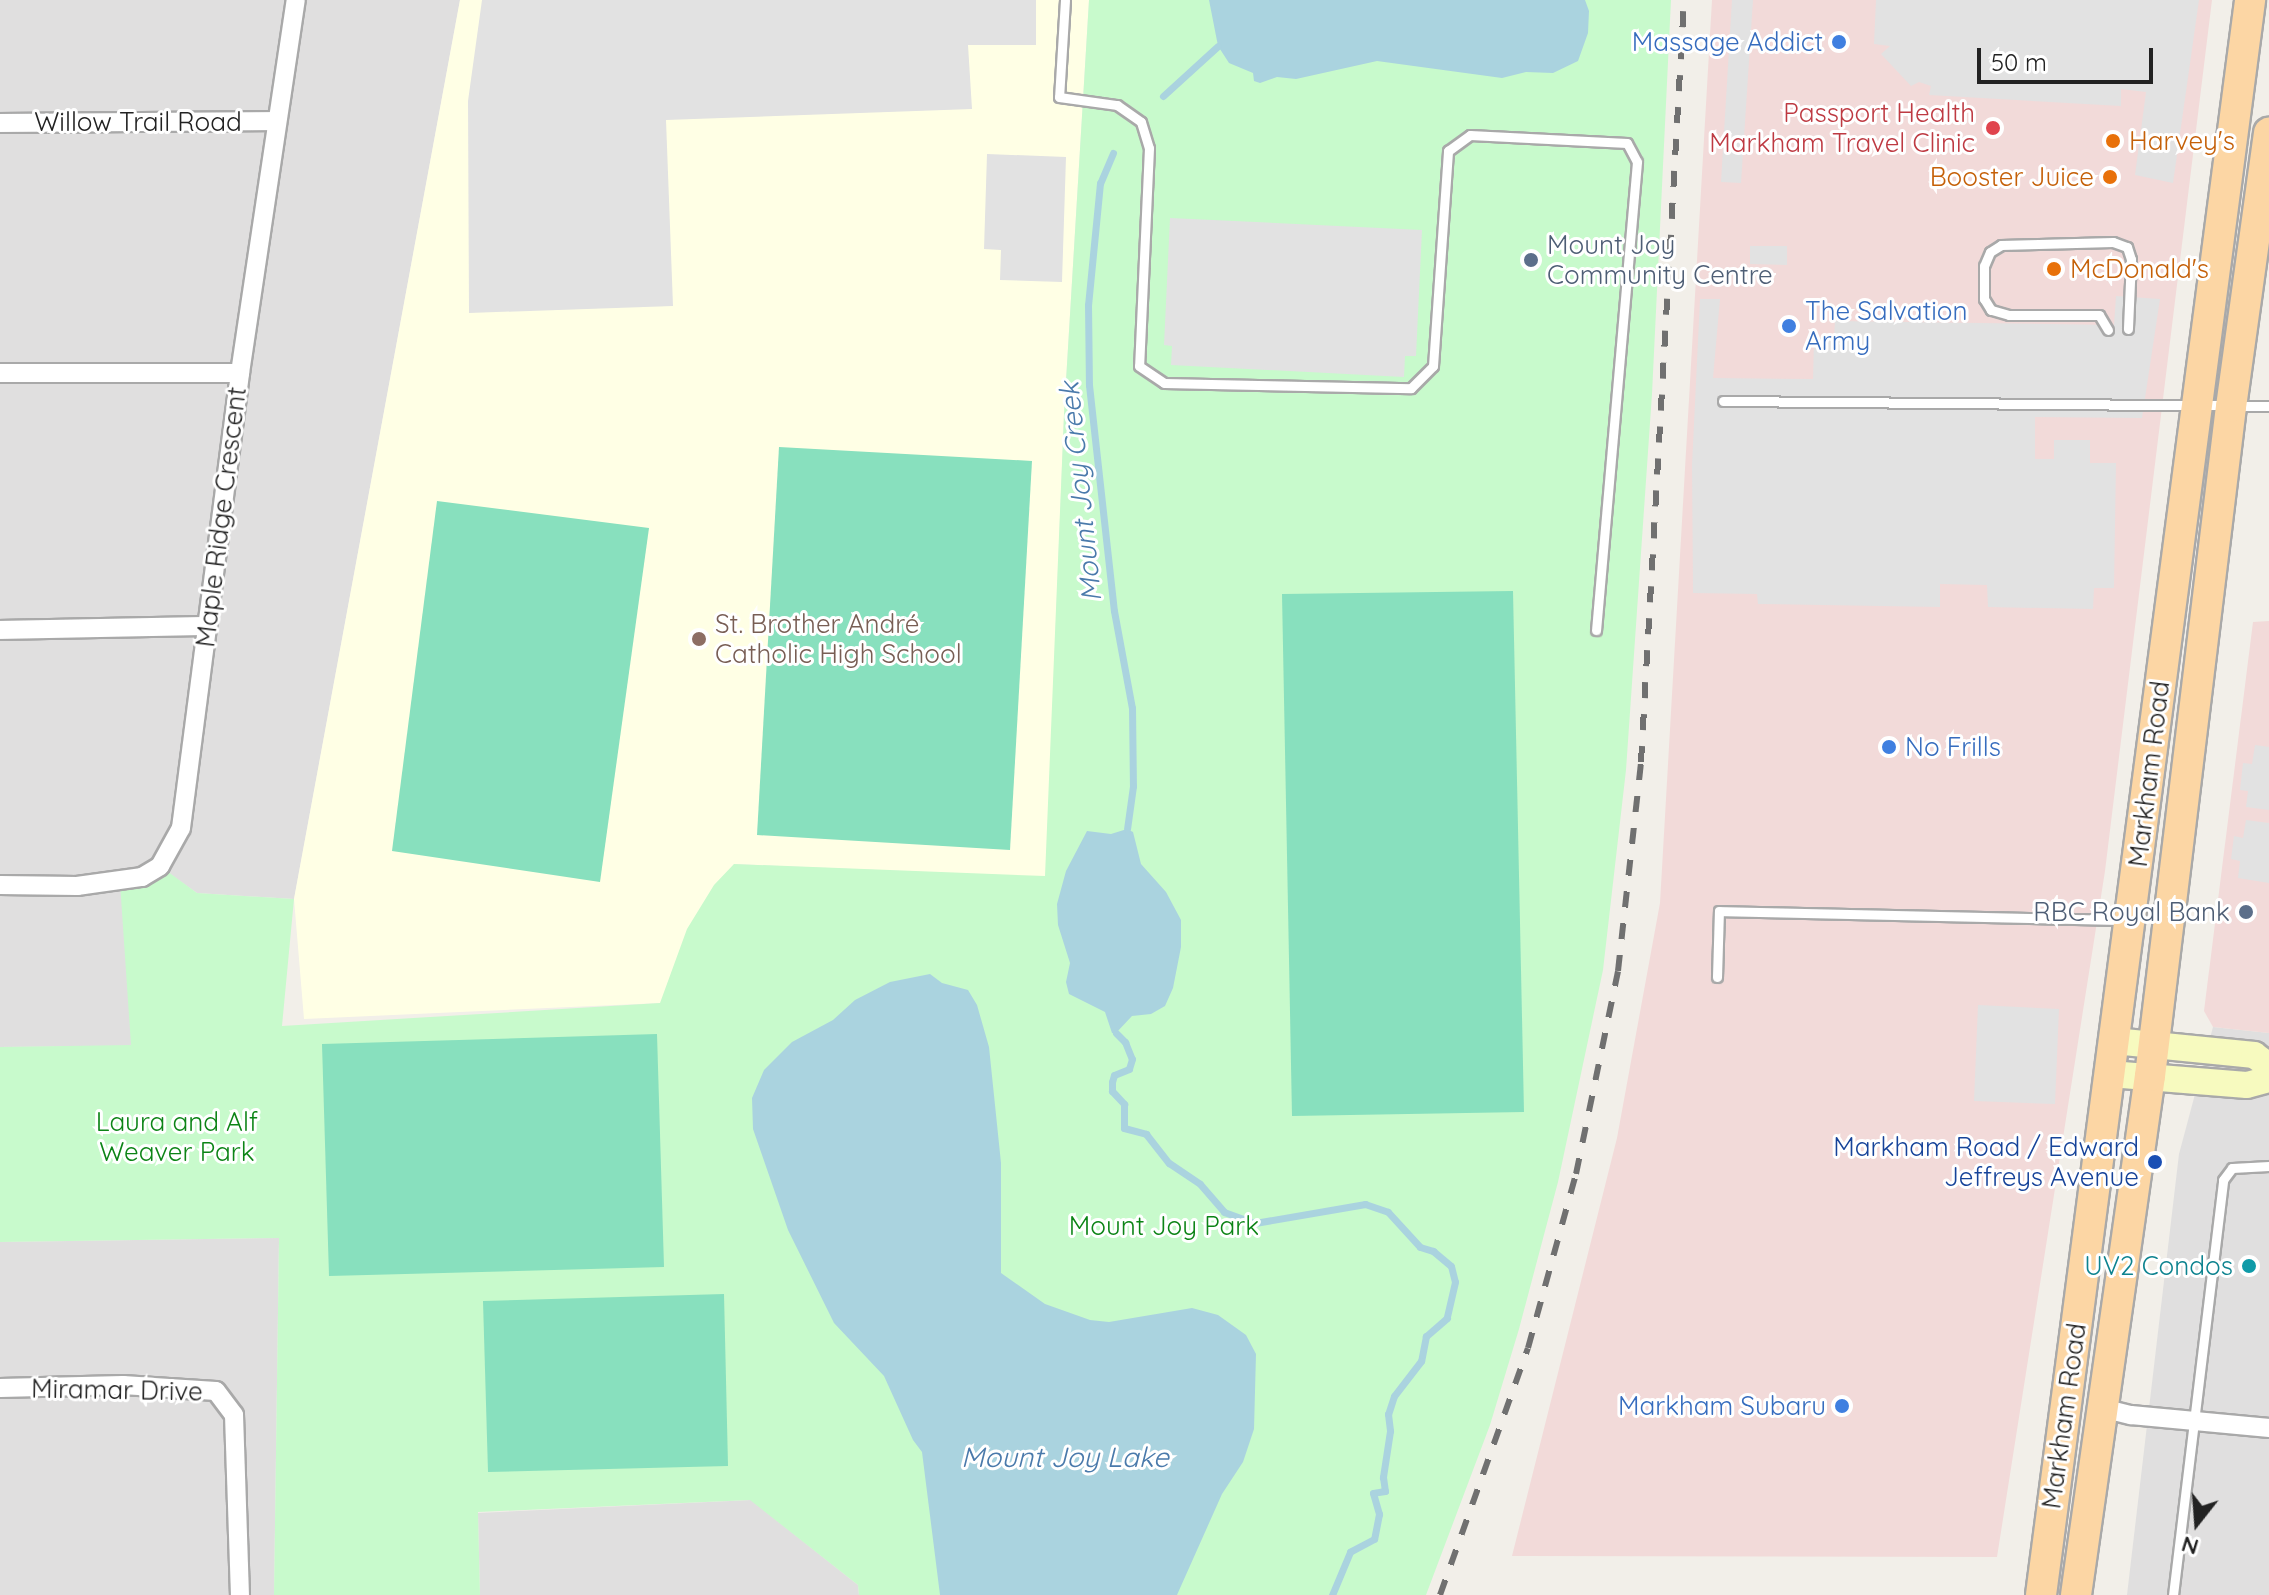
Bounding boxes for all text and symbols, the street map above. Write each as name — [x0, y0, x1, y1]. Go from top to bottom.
place label: Massage Addict — [1632, 26, 1823, 58]
scale bar — [1981, 32, 2157, 82]
marker: Massage Addict — [1830, 33, 1848, 51]
text: 50 m — [1991, 47, 2047, 77]
place label: Passport Health Markham Travel Clinic — [1709, 97, 1975, 158]
street label: Willow Trail Road — [34, 106, 242, 138]
marker: Passport Health Markham Travel Clinic — [1982, 117, 2004, 139]
place label: Harvey's — [2129, 125, 2235, 157]
marker: Harvey's — [2104, 132, 2122, 150]
place label: Booster Juice — [1930, 161, 2094, 193]
marker: Booster Juice — [2101, 168, 2119, 186]
place label: Mount Joy Community Centre — [1547, 229, 1773, 290]
marker: Mount Joy Community Centre — [1522, 251, 1540, 269]
place label: McDonald's — [2070, 253, 2209, 285]
marker: McDonald's — [2045, 260, 2063, 278]
place label: The Salvation Army — [1805, 295, 1968, 356]
marker: The Salvation Army — [1780, 317, 1798, 335]
water label: Mount Joy Creek — [1052, 380, 1108, 604]
street label: Maple Ridge Crescent — [190, 385, 252, 649]
place label: St. Brother André Catholic High School — [715, 608, 962, 670]
marker: St. Brother André Catholic High School — [690, 630, 708, 648]
street label: Markham Road — [2122, 679, 2176, 869]
place label: No Frills — [1905, 731, 2001, 763]
marker: No Frills — [1880, 738, 1898, 756]
place label: RBC Royal Bank — [2033, 896, 2230, 928]
marker: RBC Royal Bank — [2237, 903, 2255, 921]
park label: Laura and Alf Weaver Park — [96, 1106, 258, 1168]
place label: Markham Road / Edward Jeffreys Avenue — [1833, 1131, 2139, 1192]
marker: Markham Road / Edward Jeffreys Avenue — [2146, 1153, 2164, 1171]
park label: Mount Joy Park — [1069, 1210, 1259, 1242]
place label: UV2 Condos — [2084, 1250, 2233, 1282]
marker: UV2 Condos — [2240, 1257, 2258, 1275]
street label: Markham Road — [2036, 1321, 2092, 1511]
street label: Miramar Drive — [31, 1373, 203, 1407]
place label: Markham Subaru — [1618, 1390, 1826, 1422]
marker: Markham Subaru — [1833, 1397, 1851, 1415]
water label: Mount Joy Lake — [961, 1440, 1169, 1474]
north arrow — [2157, 1483, 2237, 1563]
text: N — [2178, 1530, 2202, 1562]

